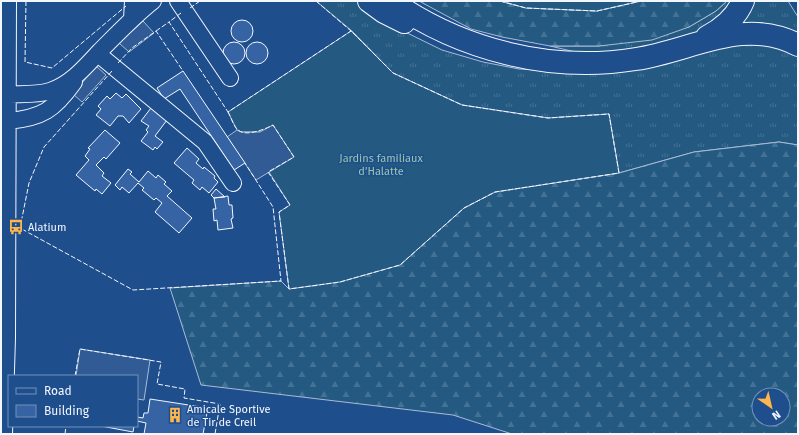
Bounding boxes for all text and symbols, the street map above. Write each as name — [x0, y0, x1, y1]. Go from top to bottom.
park label: Jardins familiaux d’Halatte — [339, 152, 423, 178]
bus stop icon: Alatium — [7, 218, 25, 236]
place label: Alatium — [28, 221, 66, 234]
legend — [8, 375, 138, 427]
text: Road — [44, 384, 72, 398]
north arrow — [751, 387, 791, 427]
place label: Amicale Sportive de Tir de Creil — [187, 403, 271, 429]
text: Building — [44, 404, 90, 418]
building icon: Amicale Sportive de Tir de Creil — [166, 406, 184, 424]
text: N — [770, 407, 783, 422]

